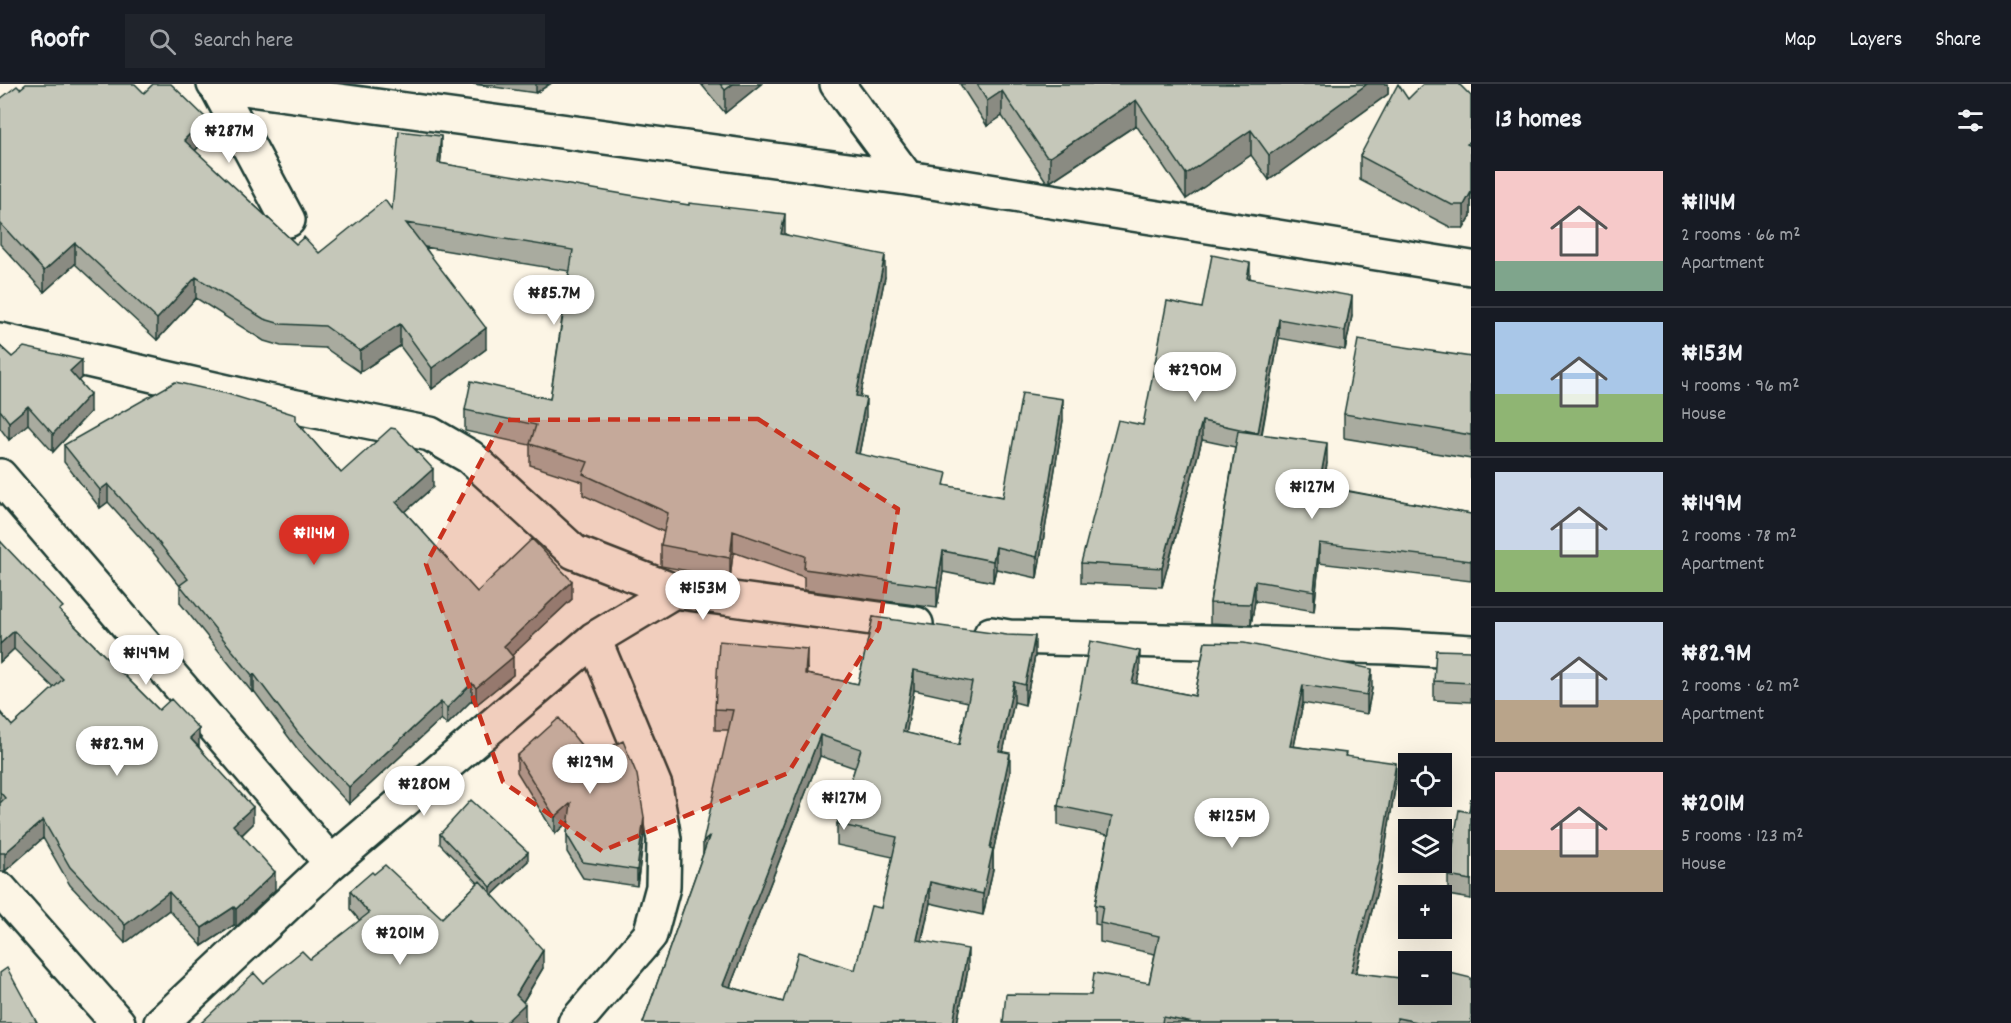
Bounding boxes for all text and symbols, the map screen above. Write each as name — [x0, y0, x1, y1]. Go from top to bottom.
search box — [125, 14, 545, 68]
text: Roofr — [30, 21, 89, 61]
icon: search — [146, 25, 179, 58]
text: Search here — [194, 26, 293, 57]
text: Map — [1785, 26, 1816, 56]
text: Layers — [1849, 26, 1902, 56]
text: Share — [1935, 26, 1981, 56]
text: 13 homes — [1495, 102, 1582, 139]
icon: filters — [1954, 104, 1987, 137]
pin: ₦287M — [187, 113, 271, 164]
text: ₦287M — [204, 118, 254, 146]
text: ₦114M — [1681, 185, 1736, 222]
icon: home — [1543, 195, 1615, 267]
text: 2 rooms · 66 m² — [1681, 222, 1801, 250]
text: Apartment — [1681, 250, 1764, 278]
pin: ₦85.7M — [505, 275, 603, 326]
text: ₦85.7M — [527, 280, 581, 308]
text: ₦153M — [1681, 336, 1743, 373]
icon: home — [1543, 346, 1615, 418]
pin: ₦290M — [1153, 352, 1237, 403]
text: ₦290M — [1168, 357, 1222, 385]
text: 4 rooms · 96 m² — [1681, 373, 1800, 401]
text: House — [1681, 401, 1726, 429]
pin: ₦127M — [1270, 469, 1354, 520]
text: ₦127M — [1289, 474, 1335, 502]
text: ₦149M — [1681, 486, 1742, 523]
icon: home — [1543, 496, 1615, 568]
pin: ₦114M — [272, 515, 356, 566]
text: ₦114M — [293, 520, 335, 548]
text: 2 rooms · 78 m² — [1681, 523, 1797, 551]
text: Apartment — [1681, 551, 1764, 579]
pin: ₦153M — [661, 570, 745, 621]
text: ₦153M — [679, 575, 727, 603]
pin: ₦149M — [104, 635, 188, 686]
text: ₦82.9M — [1681, 636, 1751, 673]
text: ₦149M — [123, 640, 169, 668]
icon: home — [1543, 646, 1615, 718]
text: 2 rooms · 62 m² — [1681, 673, 1800, 701]
text: Apartment — [1681, 701, 1764, 729]
pin: ₦82.9M — [68, 726, 166, 777]
text: ₦82.9M — [90, 731, 144, 759]
pin: ₦129M — [548, 744, 632, 795]
text: ₦129M — [566, 749, 614, 777]
map controls — [1398, 753, 1452, 1005]
button: locate — [1398, 753, 1452, 807]
pin: ₦280M — [382, 766, 466, 817]
text: ₦280M — [398, 771, 450, 799]
pin: ₦127M — [802, 780, 886, 831]
text: ₦127M — [821, 785, 867, 813]
text: ₦201M — [1681, 786, 1745, 823]
icon: home — [1543, 796, 1615, 868]
pin: ₦125M — [1190, 798, 1274, 849]
text: ₦125M — [1208, 803, 1256, 831]
button: layers — [1398, 819, 1452, 873]
text: 5 rooms · 123 m² — [1681, 823, 1804, 851]
text: House — [1681, 851, 1726, 879]
button: + — [1398, 885, 1452, 939]
pin: ₦201M — [358, 915, 442, 966]
text: ₦201M — [376, 920, 424, 948]
button: − — [1398, 951, 1452, 1005]

